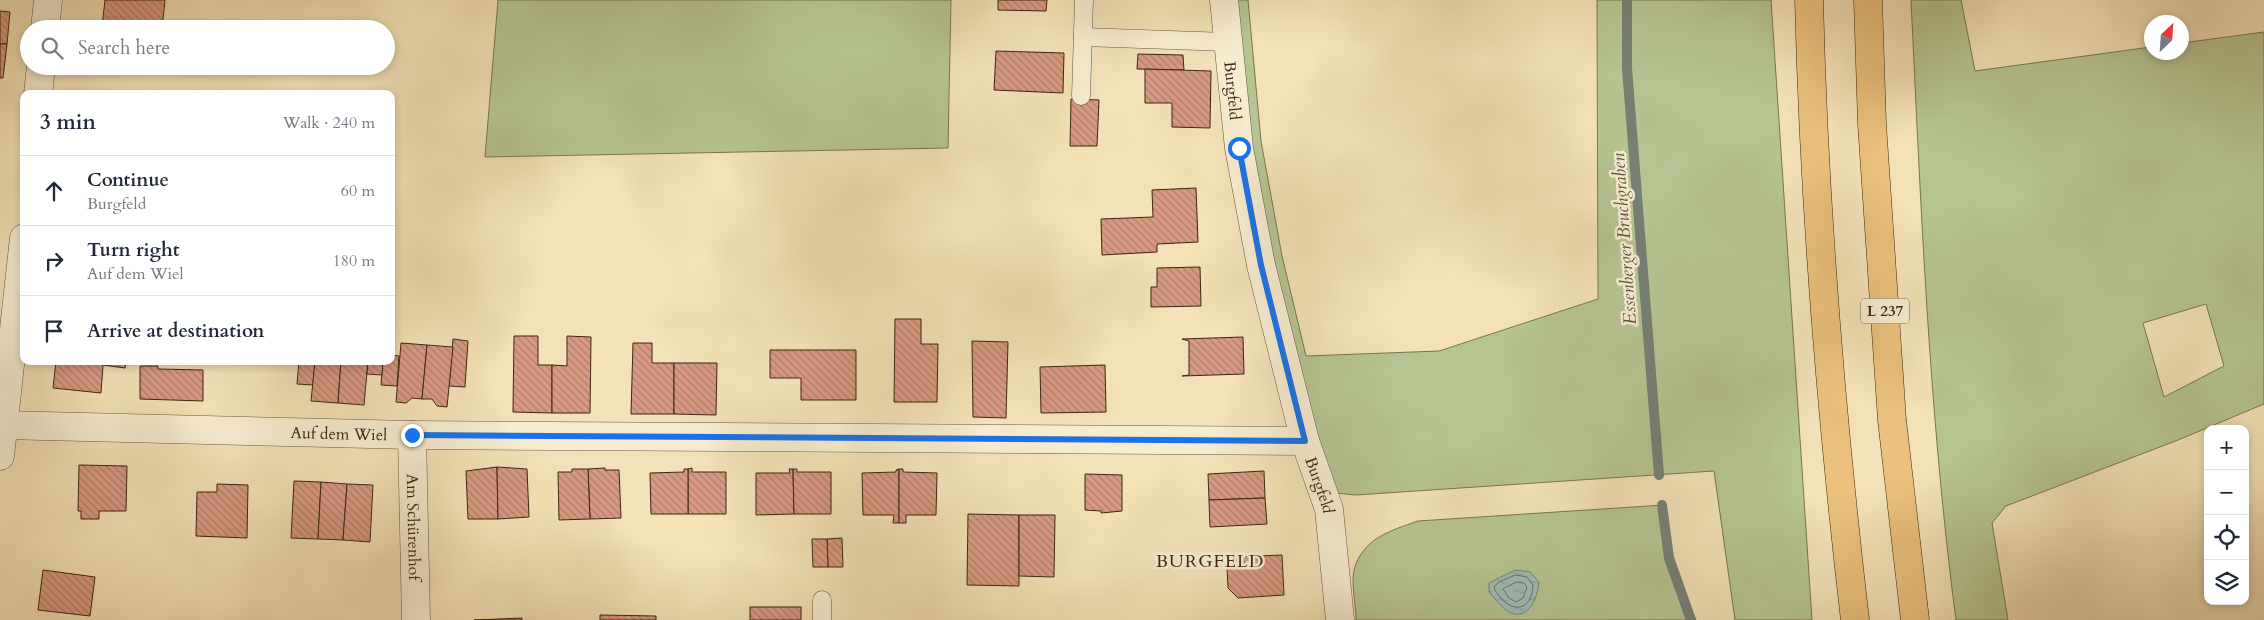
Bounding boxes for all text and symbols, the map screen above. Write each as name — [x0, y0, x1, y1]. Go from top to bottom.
north arrow — [2144, 15, 2189, 60]
search box — [20, 20, 395, 75]
icon: search — [38, 34, 66, 62]
text: Search here — [78, 35, 170, 61]
street label: Burgfeld — [1218, 60, 1246, 122]
text: 3 min — [40, 108, 96, 137]
text: Walk · 240 m — [283, 112, 375, 134]
route start — [1228, 137, 1251, 160]
water label: Essenberger Bruchgraben — [1606, 152, 1643, 326]
text: Continue — [87, 167, 169, 193]
icon: ahead — [40, 177, 68, 205]
text: 60 m — [341, 180, 375, 202]
text: Burgfeld — [87, 193, 146, 215]
text: Turn right — [87, 237, 179, 263]
icon: right — [40, 247, 68, 275]
text: 180 m — [333, 250, 375, 272]
text: Auf dem Wiel — [87, 263, 183, 285]
road number: L 237 — [1861, 298, 1909, 324]
icon: arrive — [40, 317, 68, 345]
text: Arrive at destination — [87, 318, 264, 344]
street label: Auf dem Wiel — [290, 422, 387, 446]
route end — [401, 424, 424, 447]
map controls — [2204, 425, 2249, 605]
button: + — [2204, 425, 2249, 470]
street label: Burgfeld — [1299, 454, 1339, 515]
button: − — [2204, 470, 2249, 515]
street label: Am Schürenhof — [401, 473, 425, 584]
button: locate — [2204, 515, 2249, 560]
district label: BURGFELD — [1156, 549, 1264, 574]
button: layers — [2204, 560, 2249, 605]

